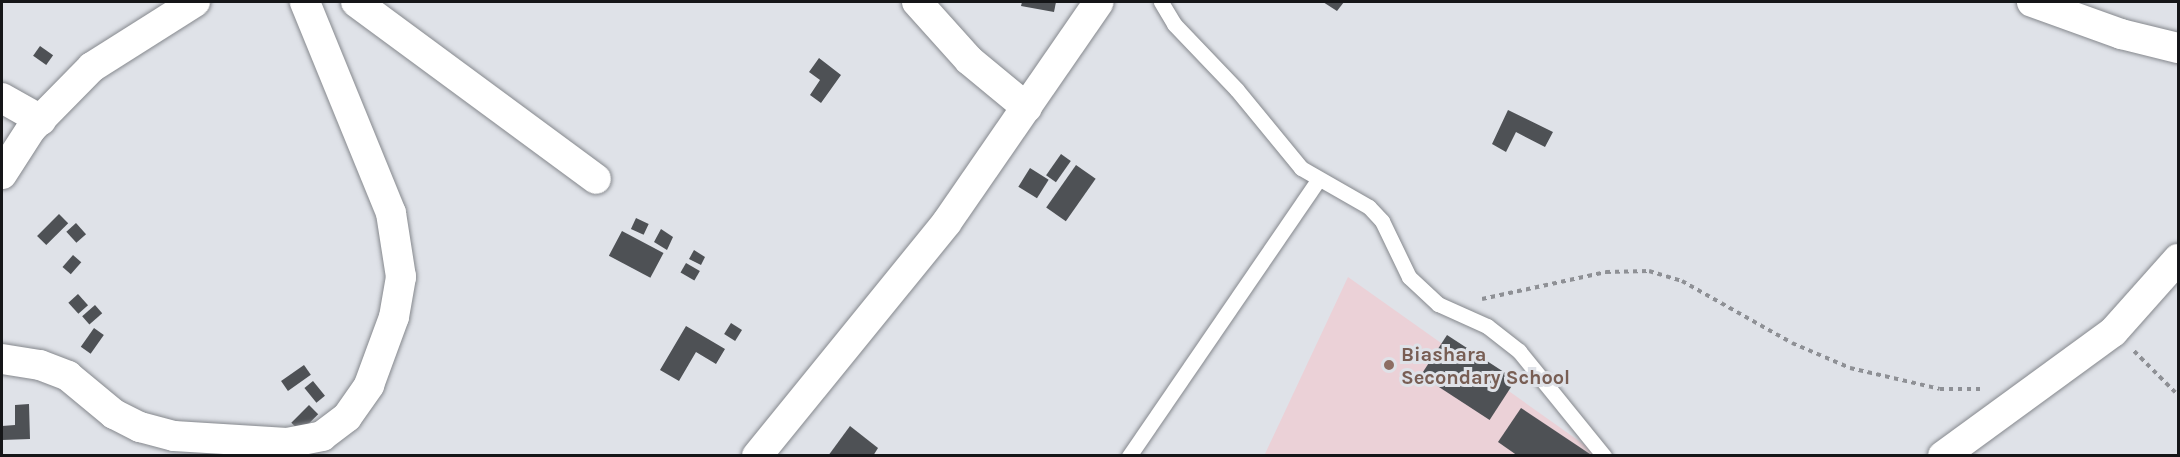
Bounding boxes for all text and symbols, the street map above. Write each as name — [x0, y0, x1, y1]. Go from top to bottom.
place label: Biashara Secondary School — [1401, 342, 1570, 389]
marker: Biashara Secondary School — [1382, 358, 1396, 372]

